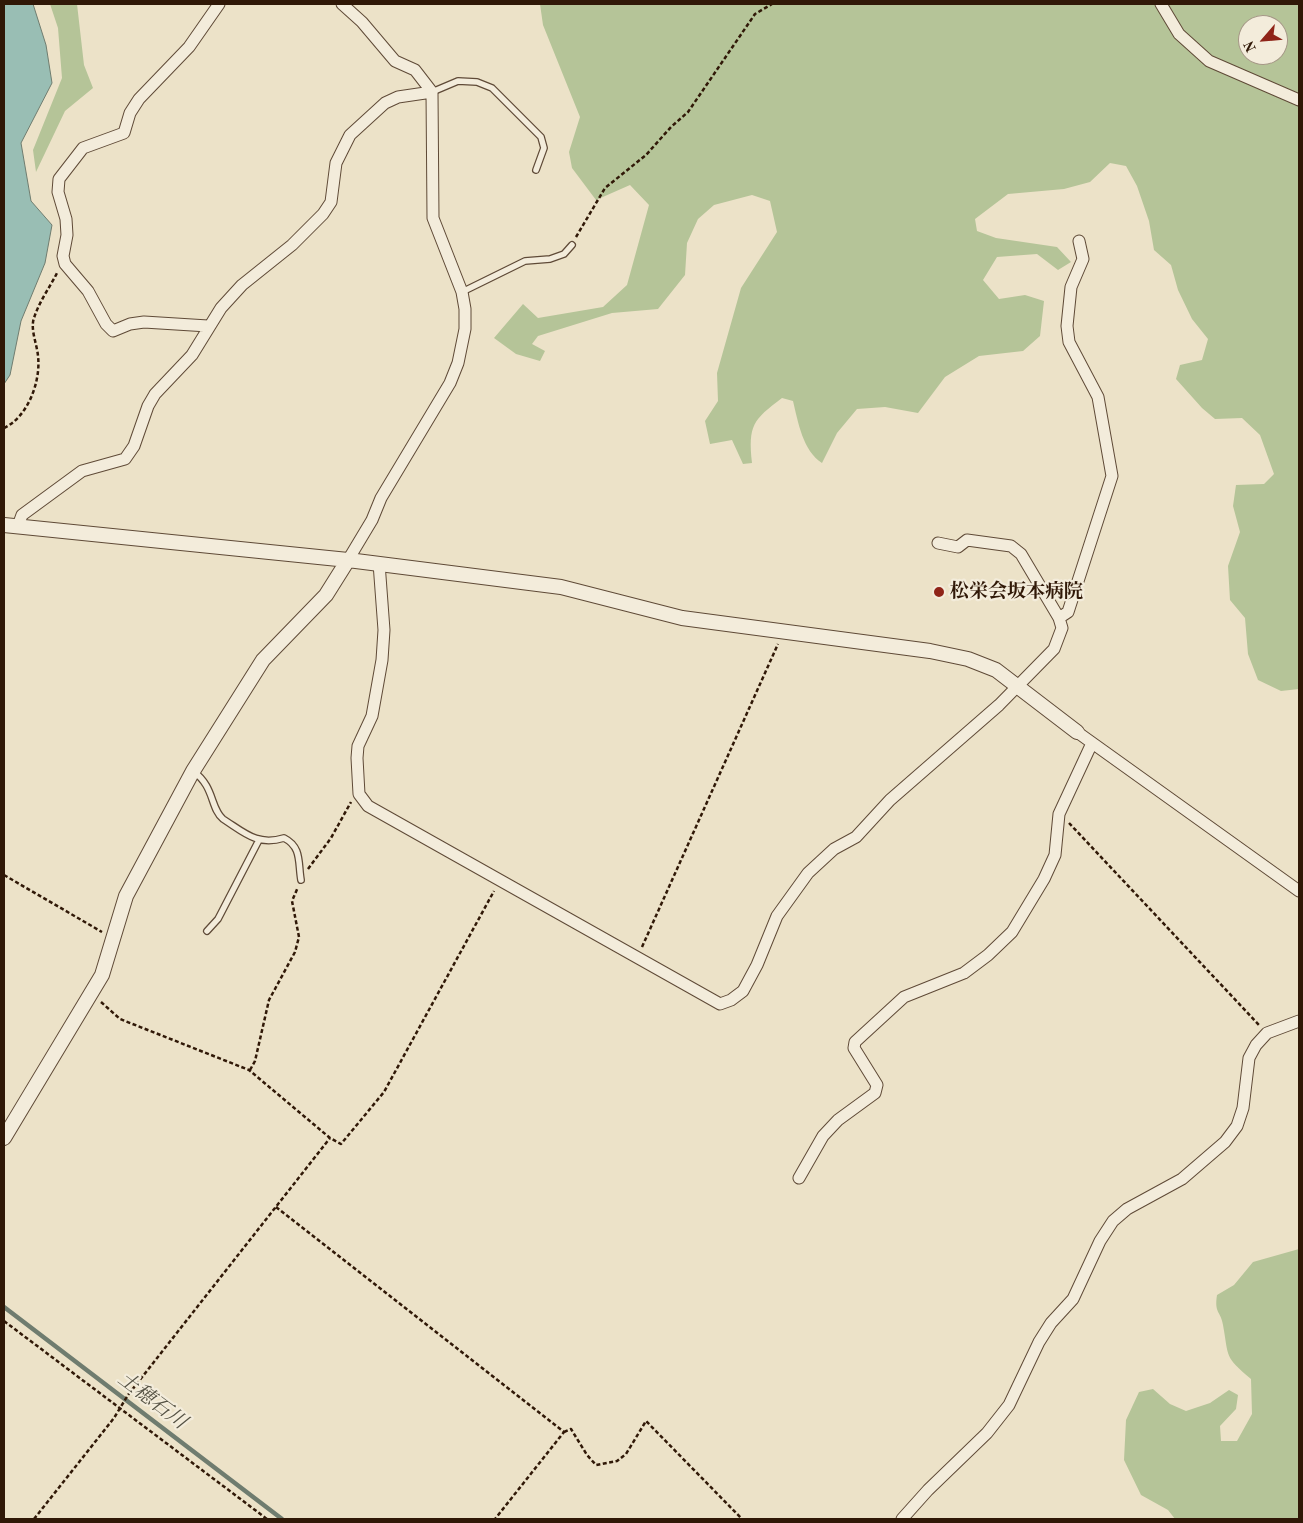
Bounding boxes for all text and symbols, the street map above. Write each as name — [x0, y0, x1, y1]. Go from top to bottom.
north arrow — [1238, 15, 1288, 65]
text: N — [1242, 38, 1259, 54]
place label: 松栄会坂本病院 — [950, 581, 1083, 603]
marker: 松栄会坂本病院 — [932, 585, 946, 599]
water label: 土穂石川 — [113, 1367, 191, 1435]

